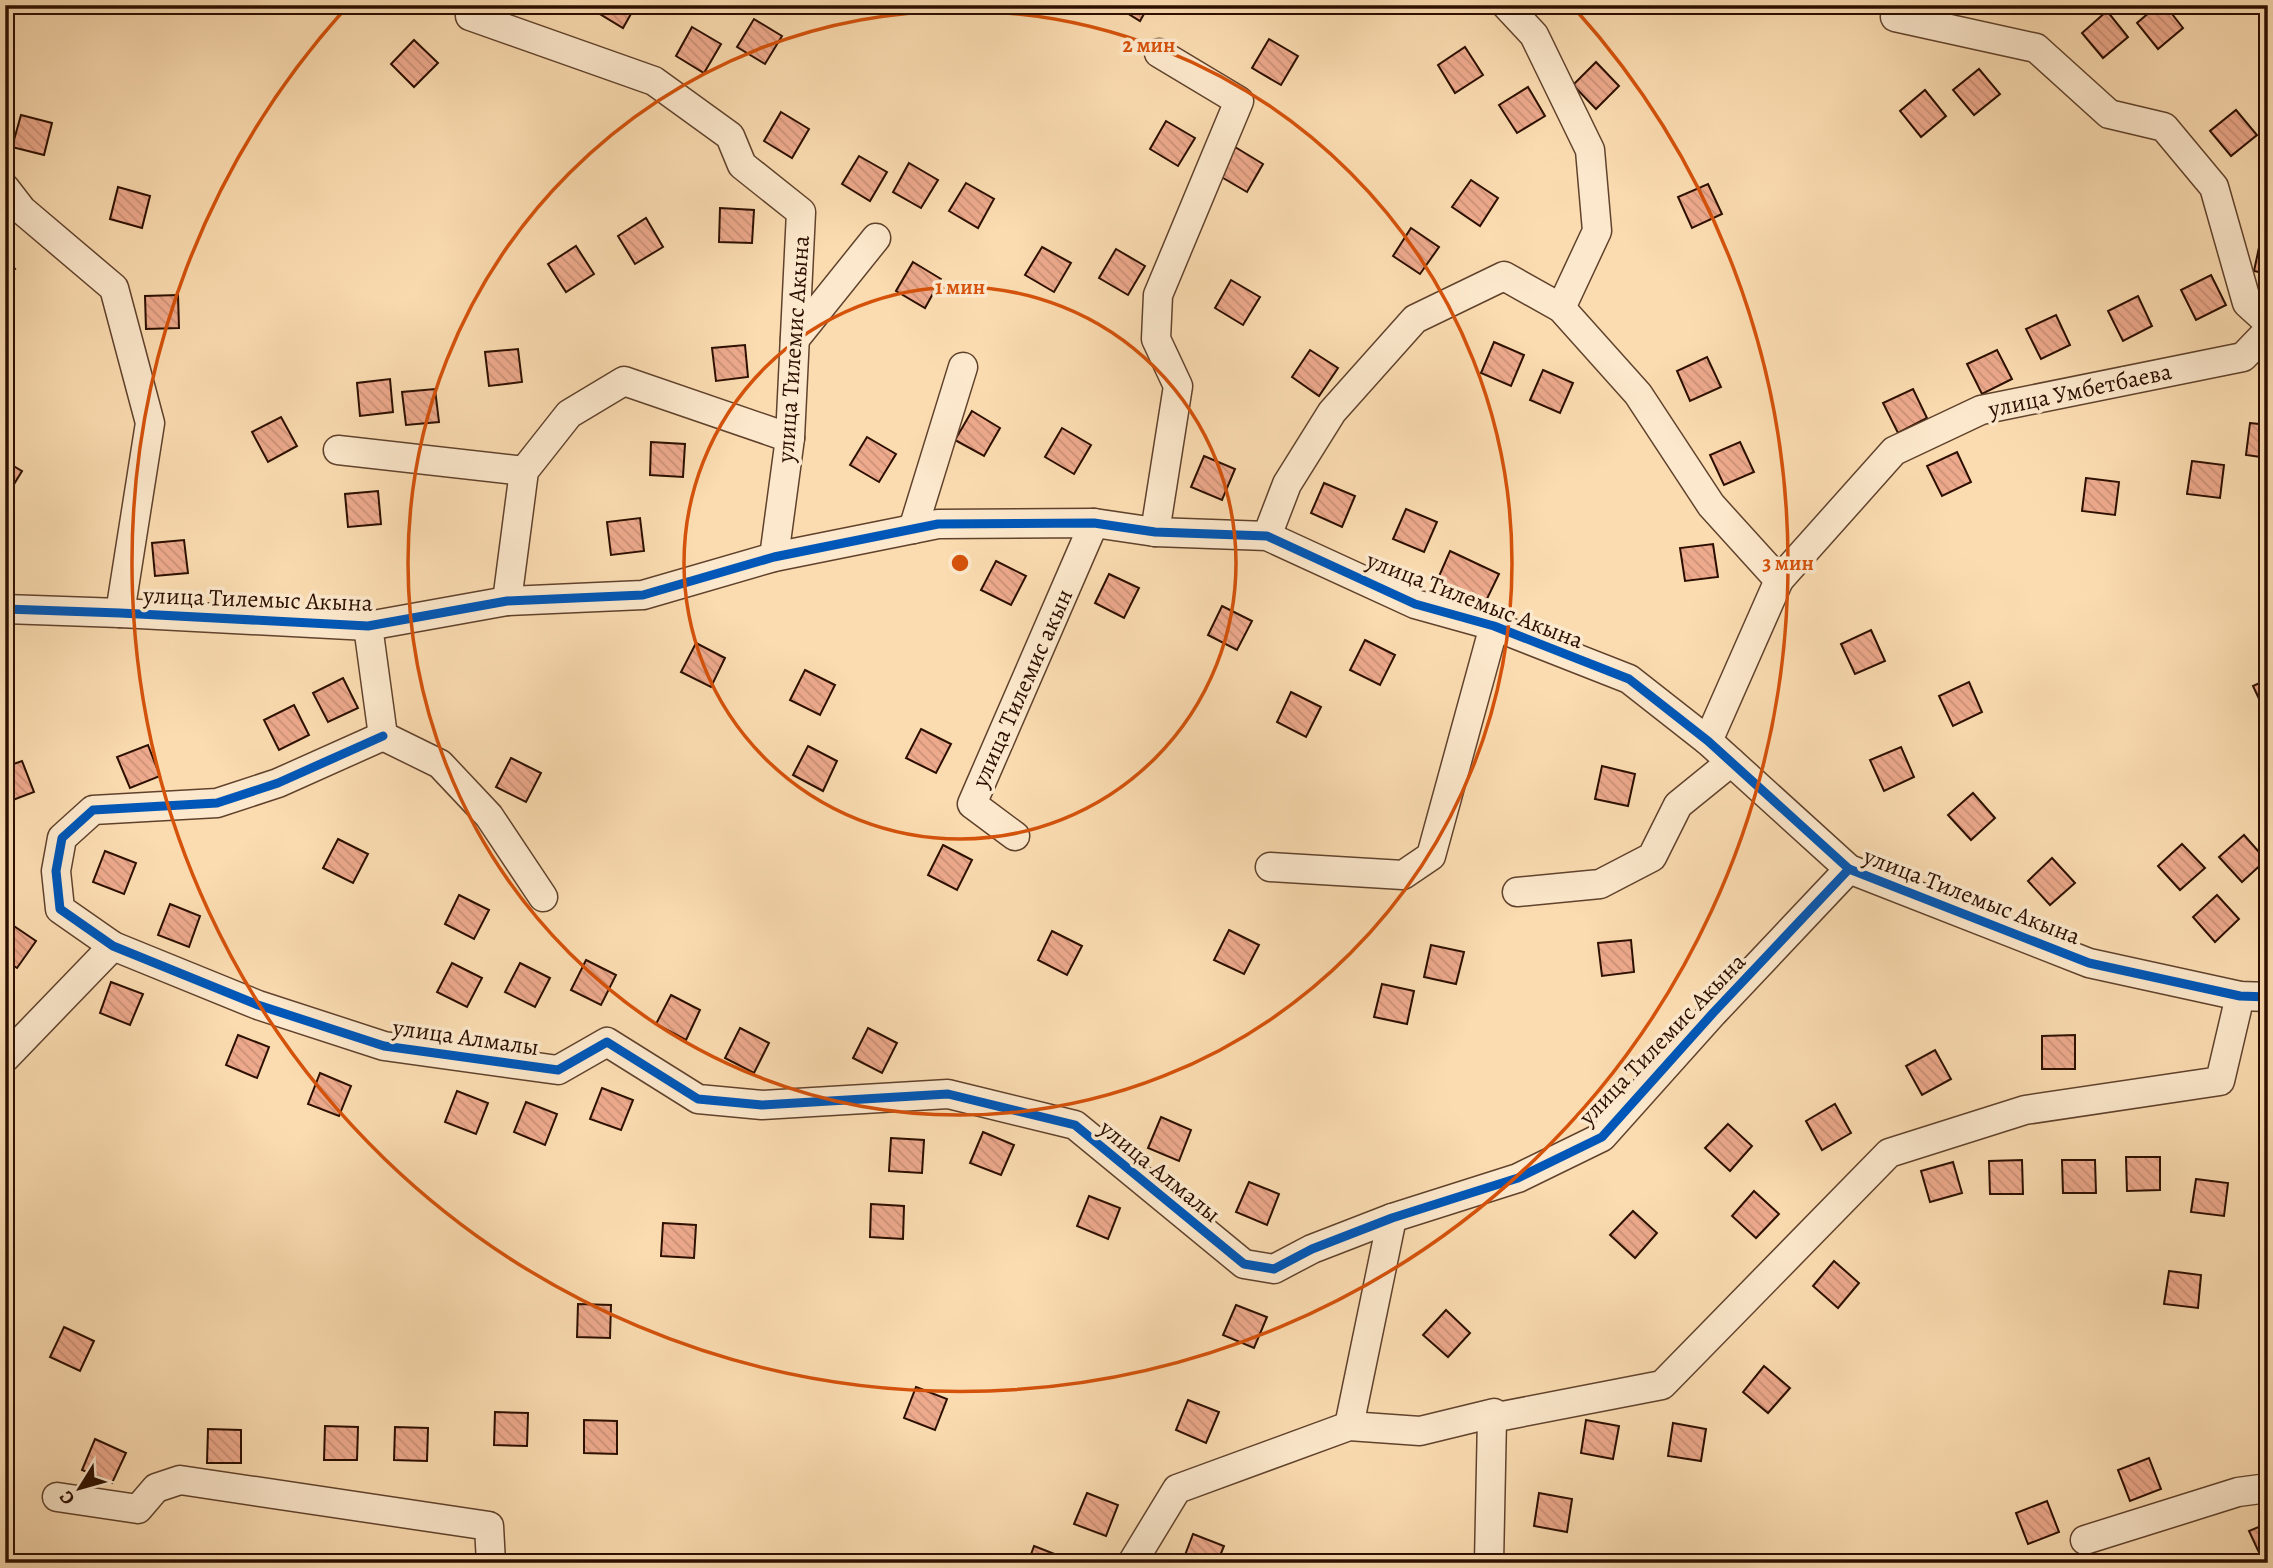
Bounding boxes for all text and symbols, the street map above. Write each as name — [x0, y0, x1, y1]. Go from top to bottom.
text: 2 мин — [1123, 31, 1175, 59]
street label: улица Тилемис Акына — [769, 234, 817, 465]
text: 1 мин — [935, 273, 985, 301]
street label: улица Умбетбаева — [1985, 355, 2174, 425]
street label: улица Тилемыс Акына — [1361, 544, 1588, 656]
text: 3 мин — [1762, 549, 1814, 577]
centre of rings — [948, 551, 972, 575]
street label: улица Тилемыс Акына — [142, 579, 373, 619]
street label: улица Тилемис акын — [963, 584, 1080, 793]
street label: улица Тилемыс Акына — [1858, 840, 2085, 952]
street label: улица Тилемис Акына — [1571, 946, 1753, 1133]
street label: улица Алмалы — [390, 1011, 541, 1063]
street label: улица Алмалы — [1092, 1112, 1227, 1230]
north arrow — [46, 1452, 116, 1522]
text: С — [53, 1485, 81, 1510]

